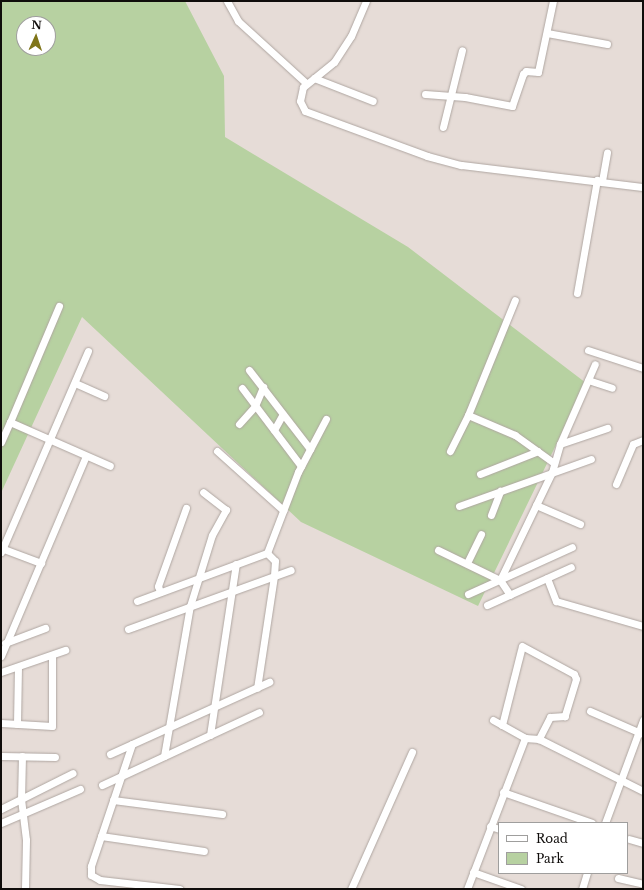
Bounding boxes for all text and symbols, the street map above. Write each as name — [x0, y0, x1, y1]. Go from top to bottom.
north arrow — [16, 16, 56, 56]
text: N — [31, 18, 42, 32]
legend — [498, 822, 628, 874]
text: Road — [536, 831, 568, 846]
text: Park — [536, 851, 564, 866]

